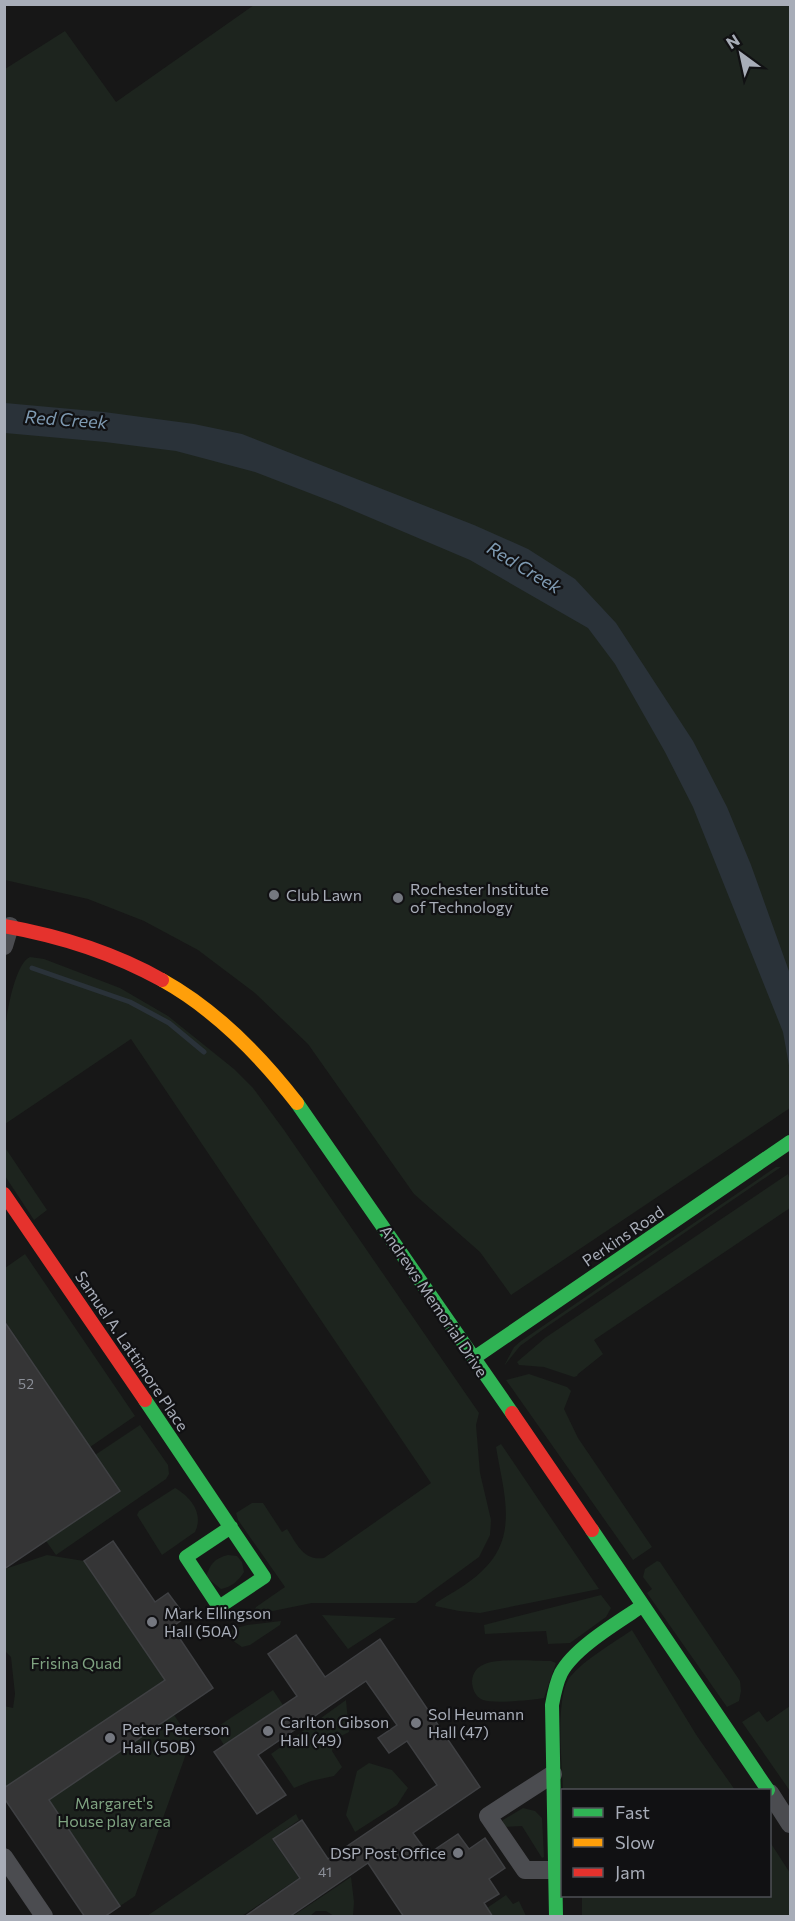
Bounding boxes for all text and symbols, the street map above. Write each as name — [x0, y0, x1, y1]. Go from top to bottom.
north arrow — [711, 24, 771, 84]
text: N — [722, 30, 743, 52]
water label: Red Creek — [24, 405, 109, 433]
water label: Red Creek — [483, 536, 567, 599]
place label: Rochester Institute of Technology — [410, 879, 549, 916]
place label: Club Lawn — [286, 885, 362, 904]
marker: Club Lawn — [267, 888, 281, 902]
marker: Rochester Institute of Technology — [391, 891, 405, 905]
street label: Perkins Road — [578, 1201, 667, 1270]
street label: Andrews Memorial Drive — [377, 1221, 492, 1380]
street label: Samuel A. Lattimore Place — [72, 1267, 193, 1434]
house number: 52 — [18, 1375, 34, 1392]
place label: Mark Ellingson Hall (50A) — [164, 1603, 271, 1640]
marker: Mark Ellingson Hall (50A) — [145, 1615, 159, 1629]
park label: Frisina Quad — [30, 1653, 122, 1672]
place label: Sol Heumann Hall (47) — [428, 1704, 524, 1741]
place label: Carlton Gibson Hall (49) — [280, 1712, 389, 1749]
marker: Sol Heumann Hall (47) — [409, 1716, 423, 1730]
place label: Peter Peterson Hall (50B) — [122, 1719, 230, 1756]
marker: Carlton Gibson Hall (49) — [261, 1724, 275, 1738]
marker: Peter Peterson Hall (50B) — [103, 1731, 117, 1745]
legend — [561, 1789, 771, 1897]
park label: Margaret's House play area — [57, 1793, 171, 1830]
text: Fast — [615, 1801, 650, 1823]
text: Slow — [615, 1831, 655, 1853]
place label: DSP Post Office — [330, 1843, 446, 1862]
marker: DSP Post Office — [451, 1846, 465, 1860]
text: Jam — [615, 1861, 645, 1883]
house number: 41 — [318, 1863, 332, 1880]

